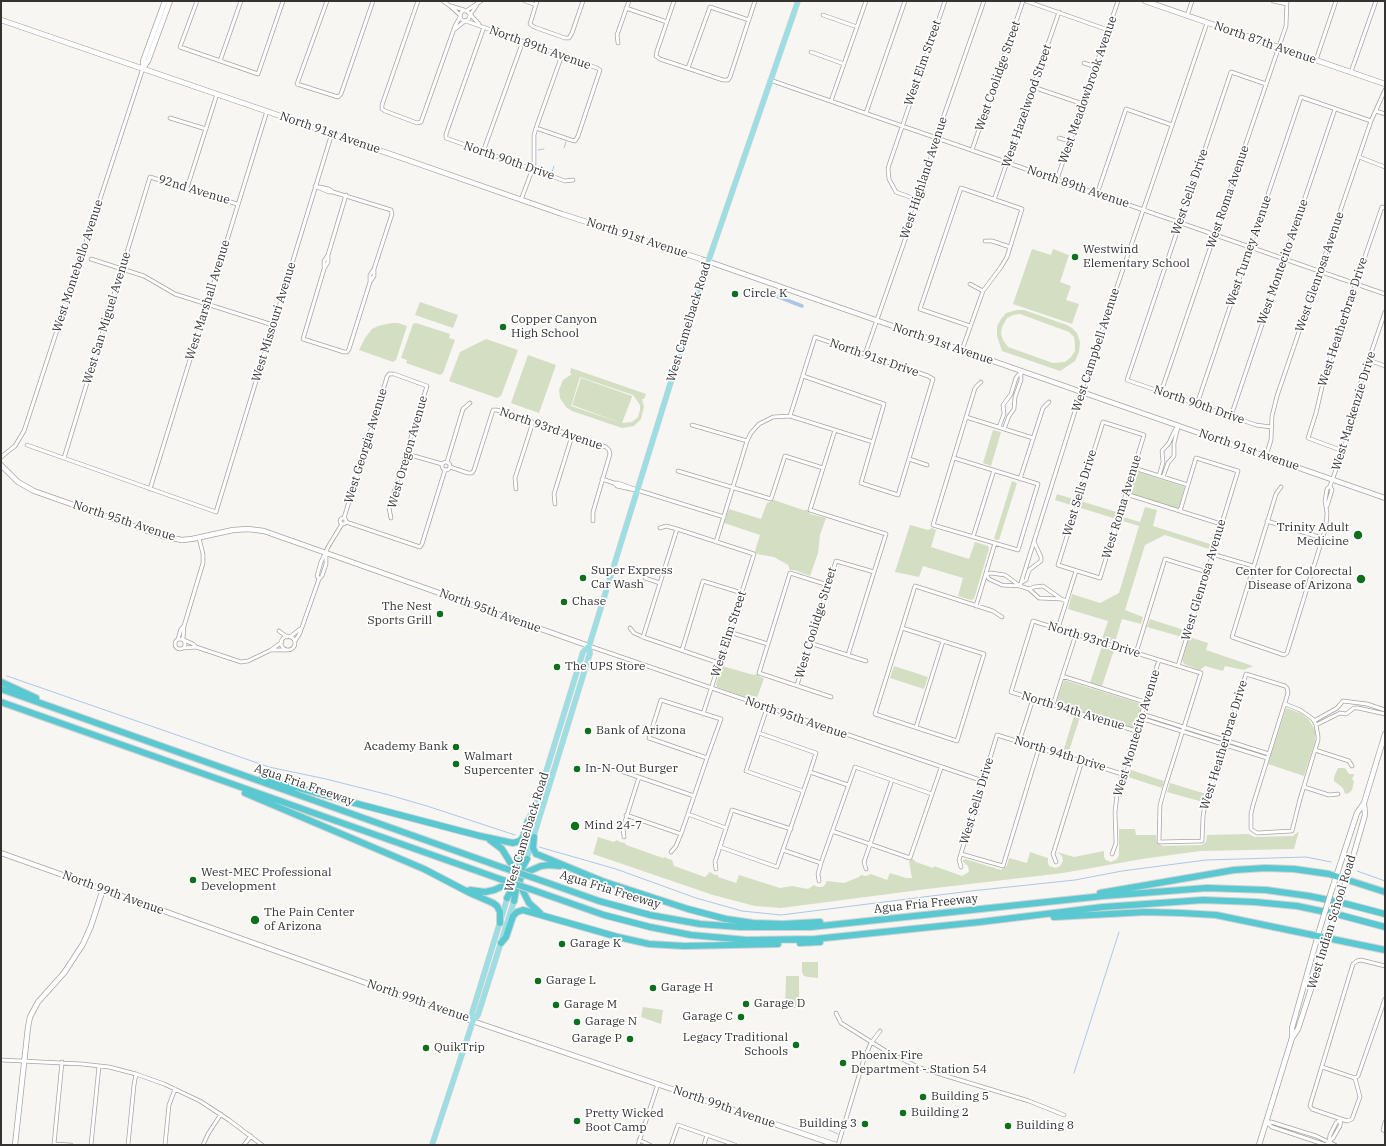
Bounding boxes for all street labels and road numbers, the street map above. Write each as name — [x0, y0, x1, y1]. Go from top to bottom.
street label: West Meadowbrook Avenue — [1056, 14, 1120, 166]
street label: West Elm Street — [902, 18, 944, 108]
street label: West Coolidge Street — [972, 19, 1024, 133]
street label: North 87th Avenue — [1212, 19, 1318, 67]
street label: North 89th Avenue — [487, 23, 593, 73]
street label: West Hazelwood Street — [999, 43, 1055, 169]
street label: North 91st Avenue — [278, 109, 382, 157]
street label: West Highland Avenue — [897, 115, 951, 241]
street label: North 90th Drive — [462, 139, 556, 183]
street label: West Roma Avenue — [1204, 144, 1252, 250]
street label: West Sells Drive — [1169, 147, 1211, 237]
street label: North 89th Avenue — [1025, 163, 1131, 211]
street label: 92nd Avenue — [156, 172, 232, 208]
street label: West Turney Avenue — [1223, 194, 1275, 308]
street label: West Montecito Avenue — [1255, 197, 1311, 327]
street label: West Montebello Avenue — [50, 198, 106, 334]
street label: West Glenrosa Avenue — [1293, 210, 1347, 334]
street label: North 91st Avenue — [585, 215, 689, 261]
street label: West Marshall Avenue — [183, 238, 233, 362]
street label: West San Miguel Avenue — [80, 250, 134, 386]
street label: West Heatherbrae Drive — [1315, 256, 1371, 388]
street label: West Missouri Avenue — [249, 260, 299, 384]
street label: West Camelback Road — [664, 260, 714, 384]
street label: West Campbell Avenue — [1069, 286, 1123, 414]
street label: North 91st Avenue — [891, 320, 995, 368]
street label: North 91st Drive — [827, 336, 921, 380]
street label: West Mackenzie Drive — [1329, 350, 1379, 472]
street label: North 90th Drive — [1152, 383, 1246, 427]
street label: West Georgia Avenue — [342, 387, 390, 505]
street label: West Oregon Avenue — [385, 394, 431, 510]
street label: North 93rd Avenue — [498, 405, 604, 453]
street label: North 91st Avenue — [1197, 426, 1301, 474]
street label: West Sells Drive — [1060, 448, 1100, 538]
street label: West Roma Avenue — [1099, 453, 1145, 561]
street label: North 95th Avenue — [71, 498, 177, 544]
street label: West Glenrosa Avenue — [1179, 518, 1229, 642]
street label: West Coolidge Street — [792, 566, 840, 680]
street label: North 95th Avenue — [437, 586, 543, 636]
street label: West Elm Street — [708, 589, 750, 679]
street label: North 93rd Drive — [1046, 619, 1142, 661]
street label: West Montecito Avenue — [1111, 668, 1163, 798]
street label: West Heatherbrae Drive — [1197, 678, 1251, 812]
street label: North 94th Avenue — [1020, 688, 1126, 734]
street label: North 95th Avenue — [743, 694, 849, 742]
street label: North 94th Drive — [1012, 733, 1108, 775]
street label: West Sells Drive — [957, 756, 997, 846]
street label: Agua Fria Freeway — [252, 761, 356, 809]
street label: West Camelback Road — [502, 770, 552, 894]
street label: West Indian School Road — [1305, 853, 1359, 991]
street label: North 99th Avenue — [60, 868, 166, 918]
street label: Agua Fria Freeway — [558, 868, 662, 912]
street label: Agua Fria Freeway — [873, 891, 979, 917]
street label: North 99th Avenue — [365, 977, 471, 1025]
street label: North 99th Avenue — [671, 1083, 777, 1131]

